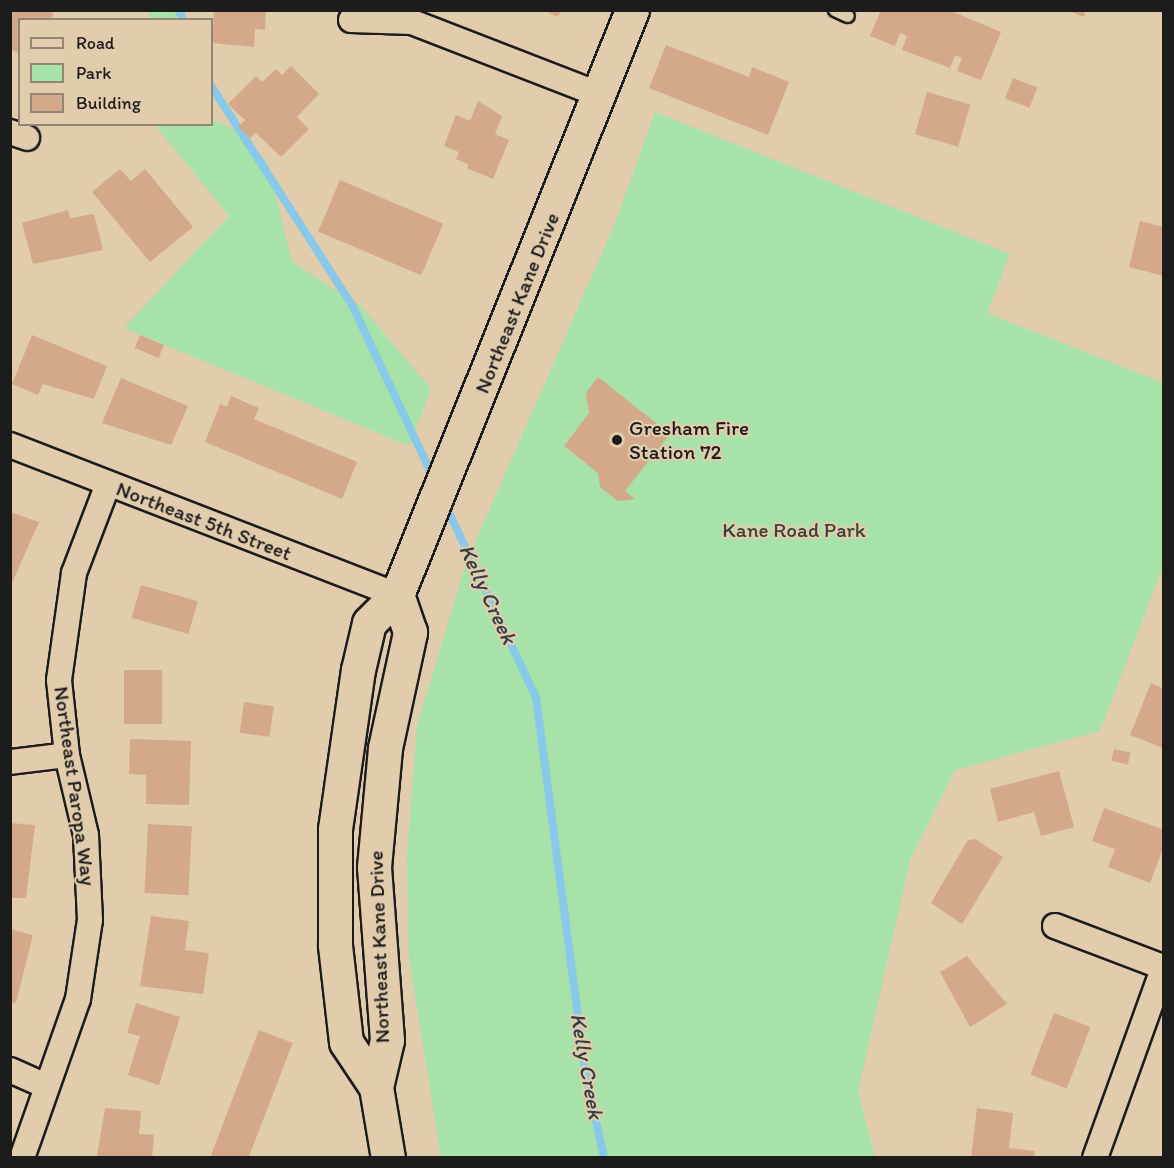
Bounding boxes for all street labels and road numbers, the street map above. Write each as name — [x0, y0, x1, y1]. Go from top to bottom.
street label: Northeast Kane Drive — [469, 209, 565, 397]
street label: Northeast 5th Street — [113, 476, 295, 566]
street label: Northeast Paropa Way — [49, 685, 101, 887]
street label: Northeast Kane Drive — [363, 850, 395, 1044]

